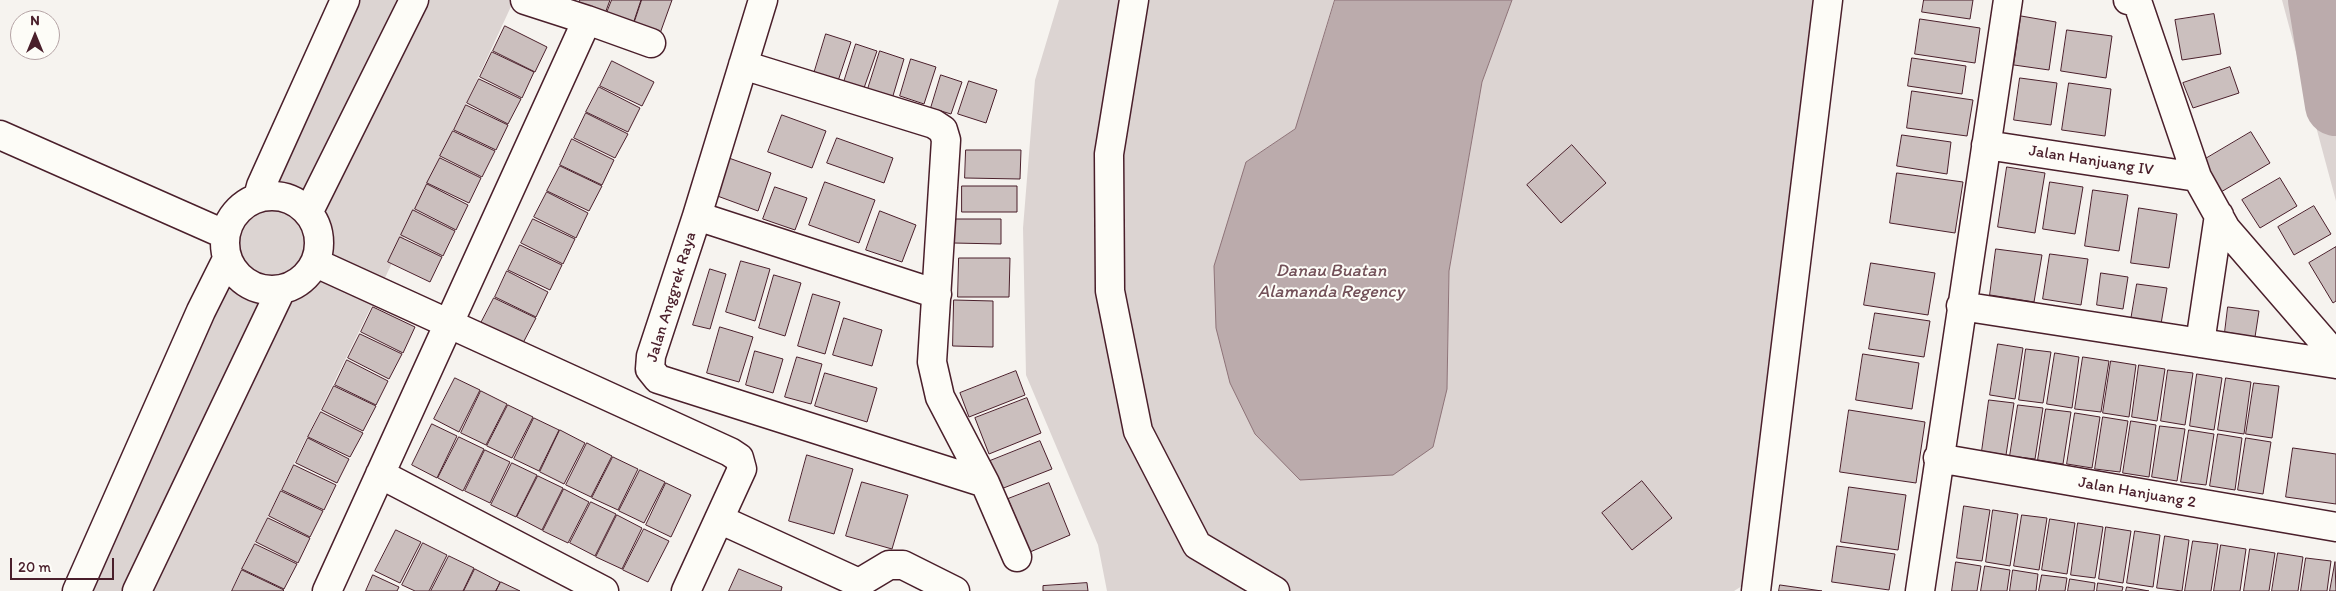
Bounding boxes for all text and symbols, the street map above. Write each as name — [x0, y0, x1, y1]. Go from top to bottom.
north arrow — [10, 10, 60, 60]
text: N — [30, 12, 40, 29]
street label: Jalan Hanjuang IV — [2027, 142, 2155, 180]
street label: Jalan Anggrek Raya — [643, 230, 701, 364]
water label: Danau Buatan Alamanda Regency — [1258, 260, 1404, 302]
street label: Jalan Hanjuang 2 — [2077, 473, 2197, 513]
scale bar — [12, 548, 116, 580]
text: 20 m — [18, 558, 51, 576]

